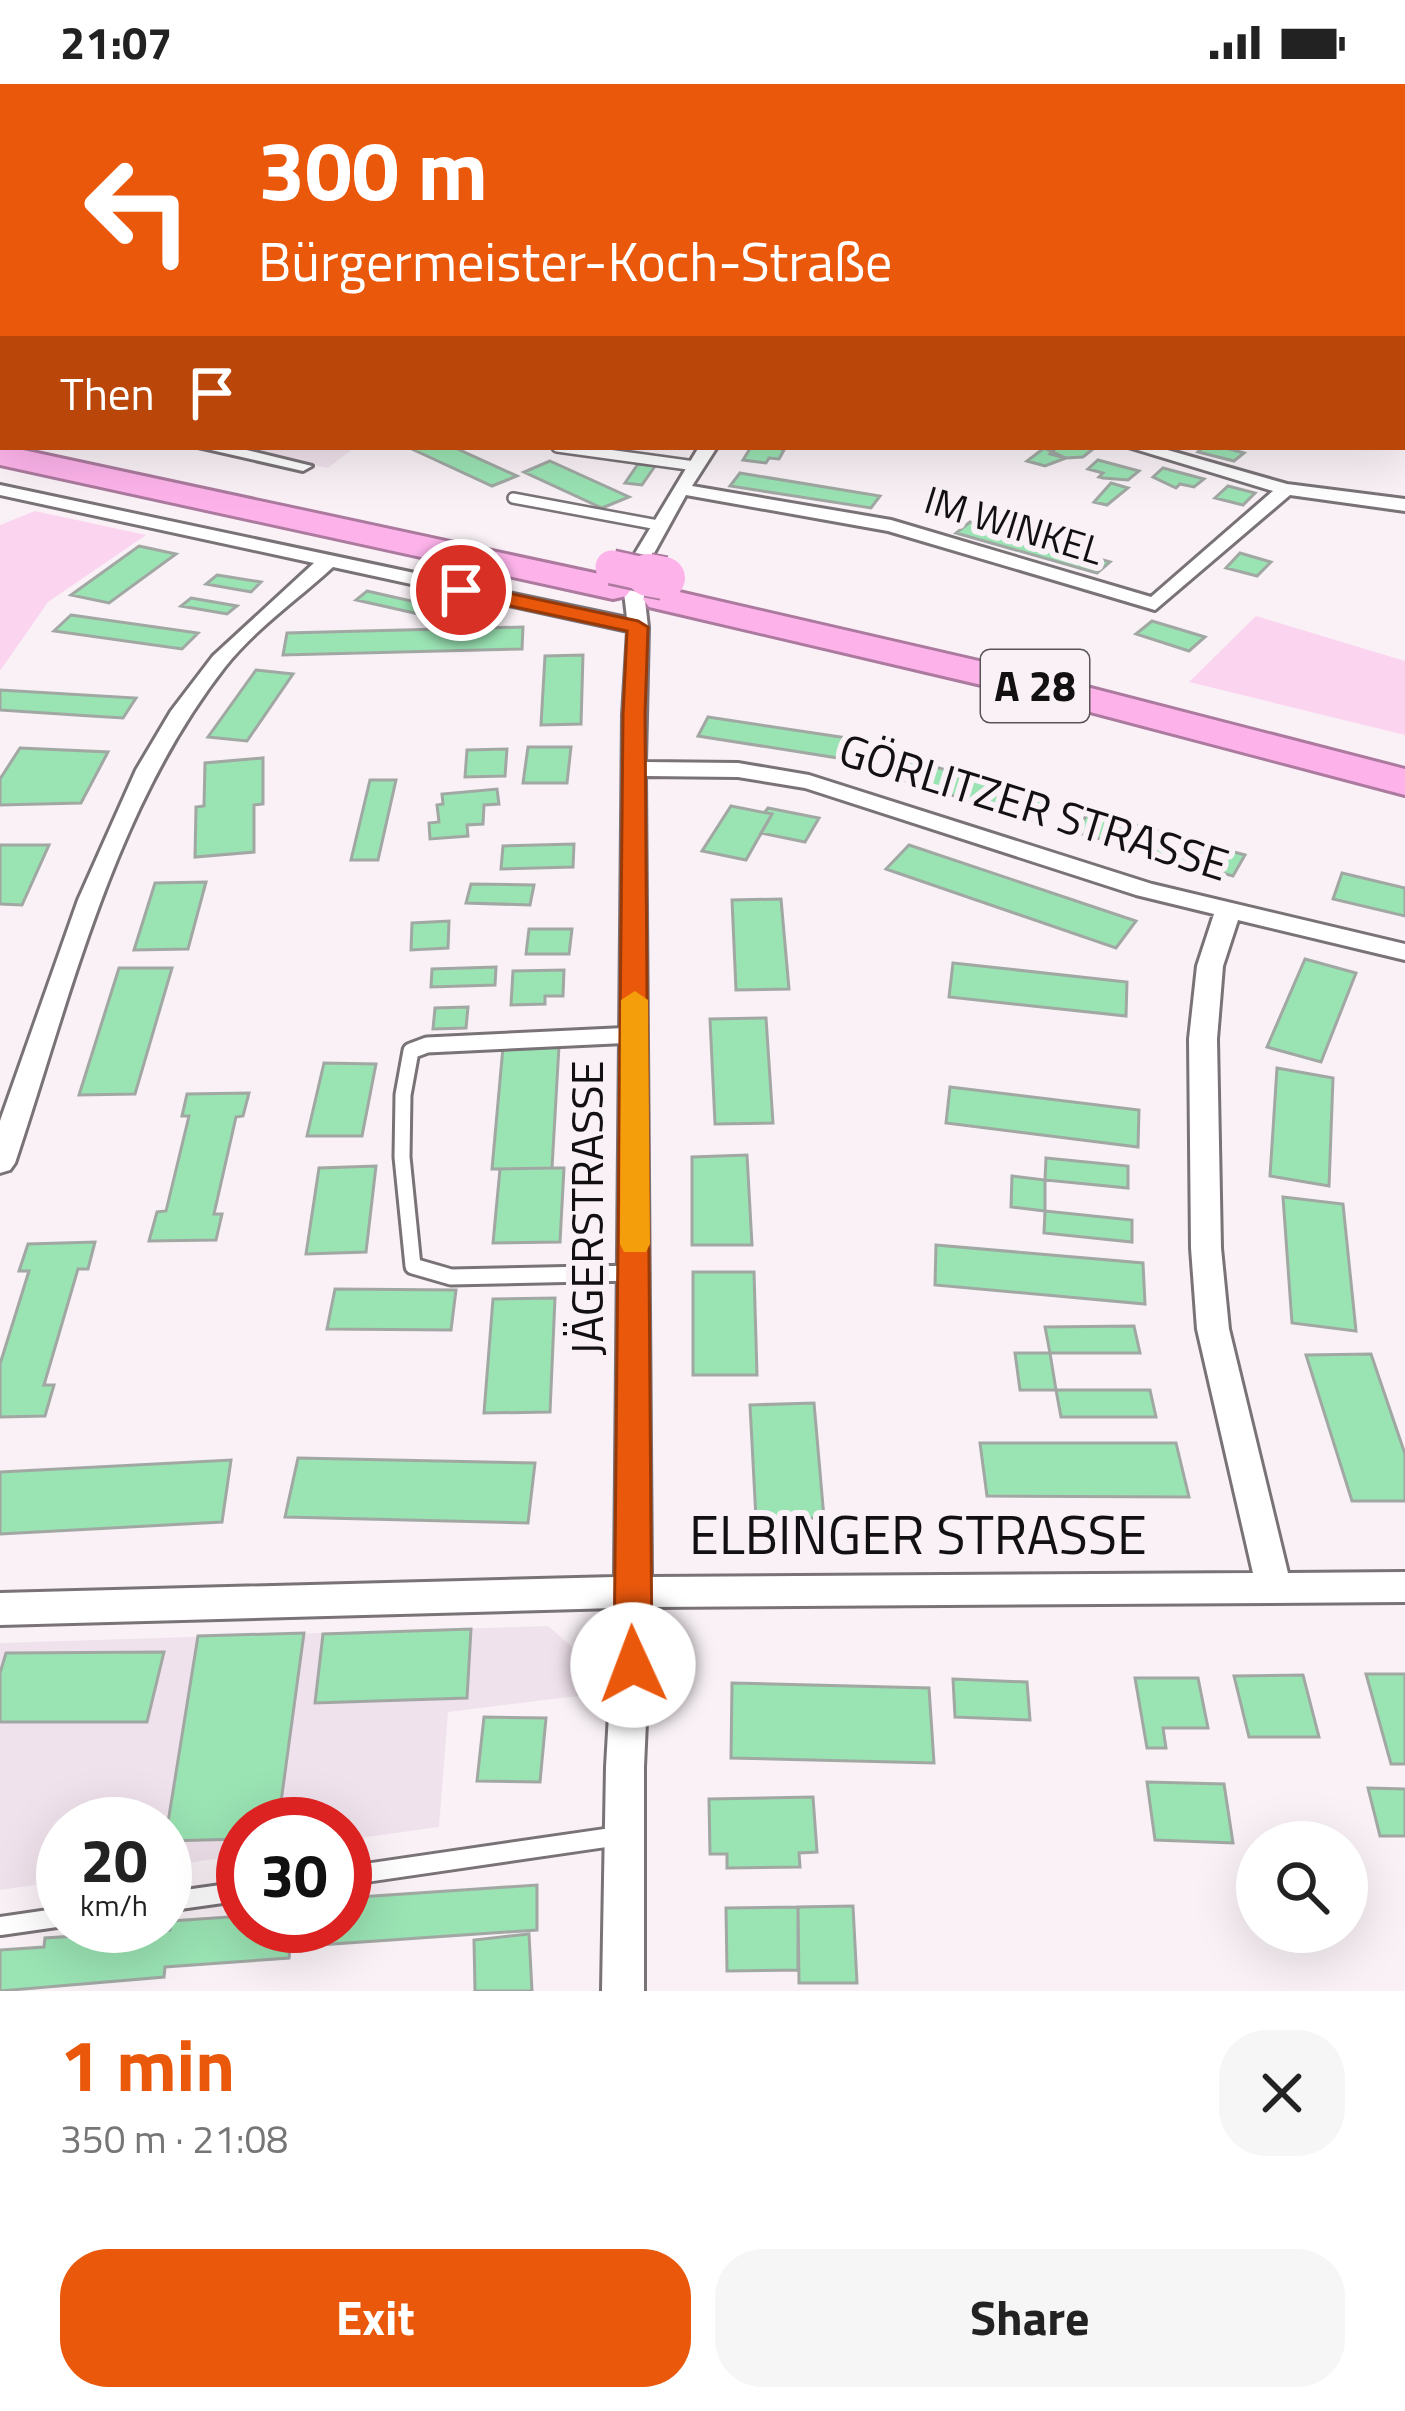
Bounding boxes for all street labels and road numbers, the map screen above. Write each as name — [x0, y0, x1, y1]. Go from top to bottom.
street label: IM WINKEL — [918, 469, 1111, 580]
road number: A 28 — [981, 650, 1089, 722]
street label: GÖRLITZER STRASSE — [831, 715, 1237, 898]
street label: JÄGERSTRASSE — [552, 1060, 620, 1356]
street label: ELBINGER STRASSE — [689, 1493, 1147, 1575]

